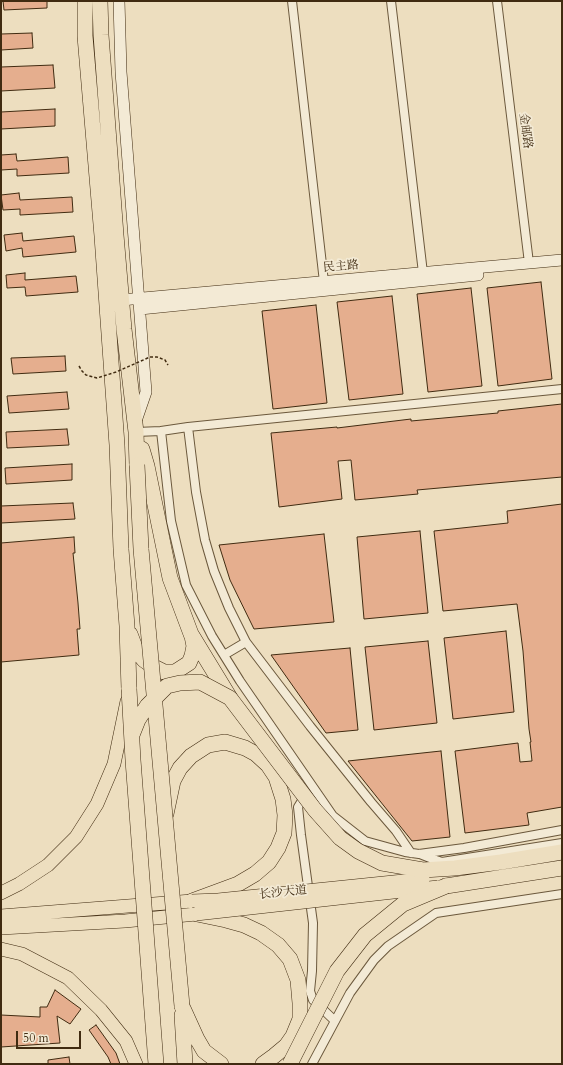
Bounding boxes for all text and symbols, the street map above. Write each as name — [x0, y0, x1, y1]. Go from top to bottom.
street label: 金邮路 — [516, 112, 534, 150]
street label: 民主路 — [322, 258, 360, 276]
street label: 长沙大道 — [258, 883, 308, 903]
scale bar — [18, 1023, 83, 1049]
text: 50 m — [23, 1030, 49, 1046]

